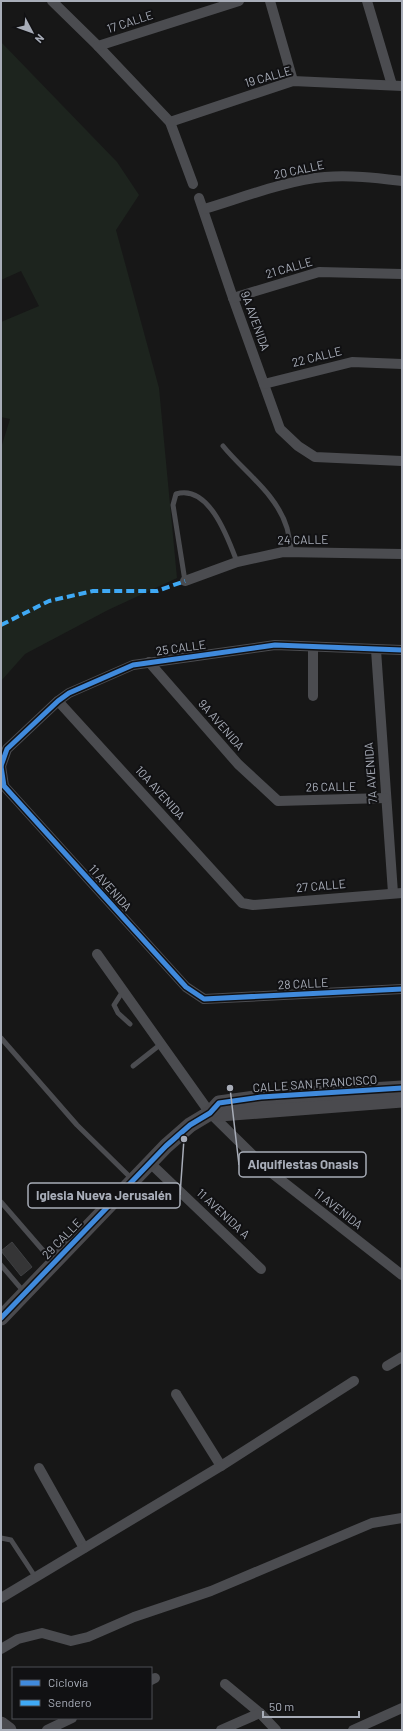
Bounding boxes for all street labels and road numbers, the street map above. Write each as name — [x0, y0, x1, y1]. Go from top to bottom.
street label: 17 CALLE — [105, 7, 155, 35]
street label: 19 CALLE — [243, 63, 293, 89]
street label: 20 CALLE — [272, 157, 325, 181]
street label: 21 CALLE — [264, 254, 314, 280]
street label: 9A AVENIDA — [239, 289, 273, 352]
street label: 22 CALLE — [290, 343, 343, 369]
street label: 24 CALLE — [277, 532, 329, 546]
street label: 25 CALLE — [155, 637, 207, 657]
street label: 9A AVENIDA — [196, 696, 248, 753]
street label: 7A AVENIDA — [361, 742, 379, 804]
street label: 10A AVENIDA — [133, 763, 188, 822]
street label: 26 CALLE — [306, 779, 356, 793]
street label: 11 AVENIDA — [86, 861, 135, 913]
street label: 27 CALLE — [295, 876, 346, 894]
street label: 28 CALLE — [277, 975, 329, 991]
street label: CALLE SAN FRANCISCO — [252, 1072, 378, 1094]
street label: 11 AVENIDA A — [194, 1185, 253, 1241]
street label: 11 AVENIDA — [312, 1185, 366, 1231]
street label: 29 CALLE — [39, 1215, 84, 1261]

